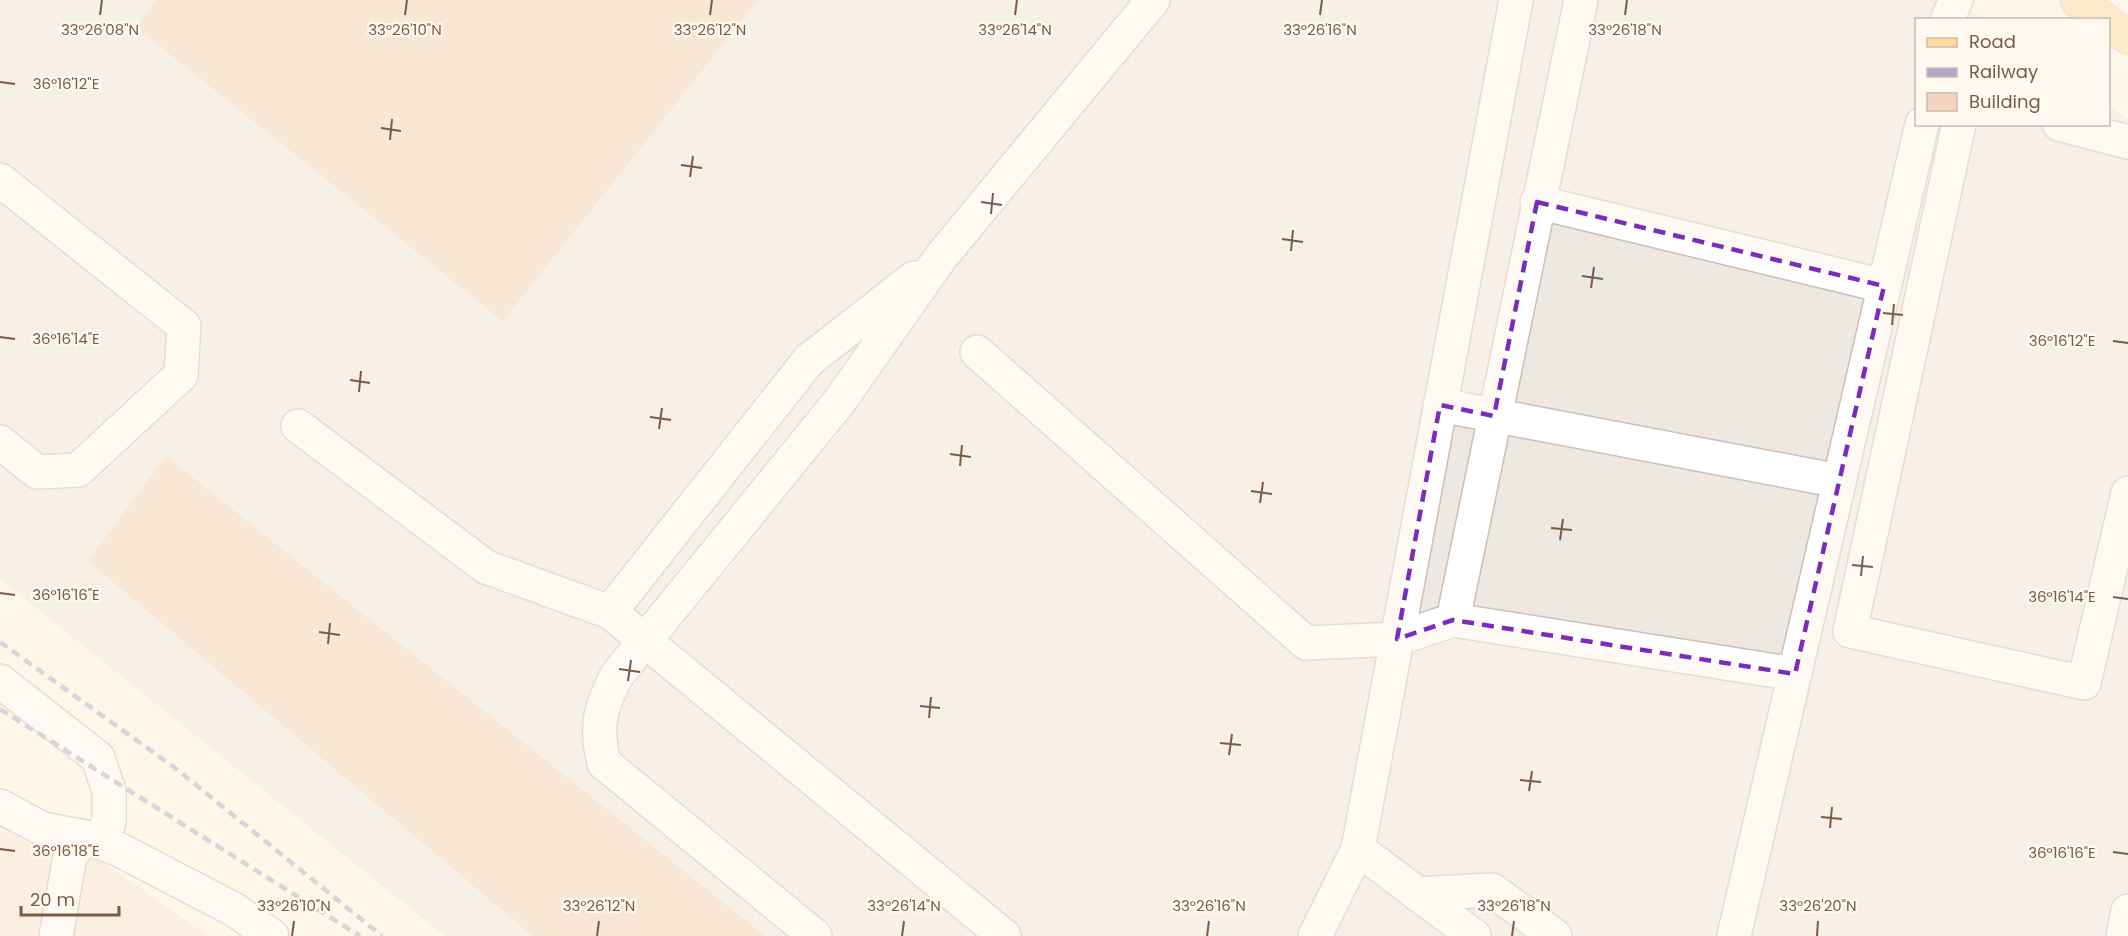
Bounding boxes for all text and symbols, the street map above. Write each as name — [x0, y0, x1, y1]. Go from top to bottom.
legend — [1915, 18, 2110, 126]
text: 33°26'08"N — [61, 19, 139, 40]
text: 33°26'10"N — [368, 19, 442, 40]
text: 33°26'12"N — [674, 19, 746, 40]
text: 33°26'14"N — [978, 19, 1052, 40]
text: 33°26'16"N — [1283, 19, 1357, 40]
text: 33°26'18"N — [1588, 19, 1662, 40]
text: Road — [1969, 29, 2016, 54]
text: Railway — [1969, 59, 2038, 84]
text: 36°16'12"E — [33, 73, 99, 94]
text: Building — [1969, 89, 2041, 114]
text: 36°16'14"E — [32, 328, 100, 349]
text: 36°16'12"E — [2029, 330, 2095, 351]
text: 36°16'16"E — [32, 584, 100, 605]
text: 36°16'14"E — [2028, 586, 2096, 607]
text: 36°16'18"E — [32, 840, 100, 861]
text: 36°16'16"E — [2028, 842, 2096, 863]
scale bar — [21, 879, 118, 917]
text: 20 m — [30, 887, 75, 912]
text: 33°26'10"N — [257, 895, 331, 916]
text: 33°26'12"N — [563, 895, 635, 916]
text: 33°26'14"N — [867, 895, 941, 916]
text: 33°26'16"N — [1172, 895, 1246, 916]
text: 33°26'18"N — [1477, 895, 1551, 916]
text: 33°26'20"N — [1779, 895, 1857, 916]

